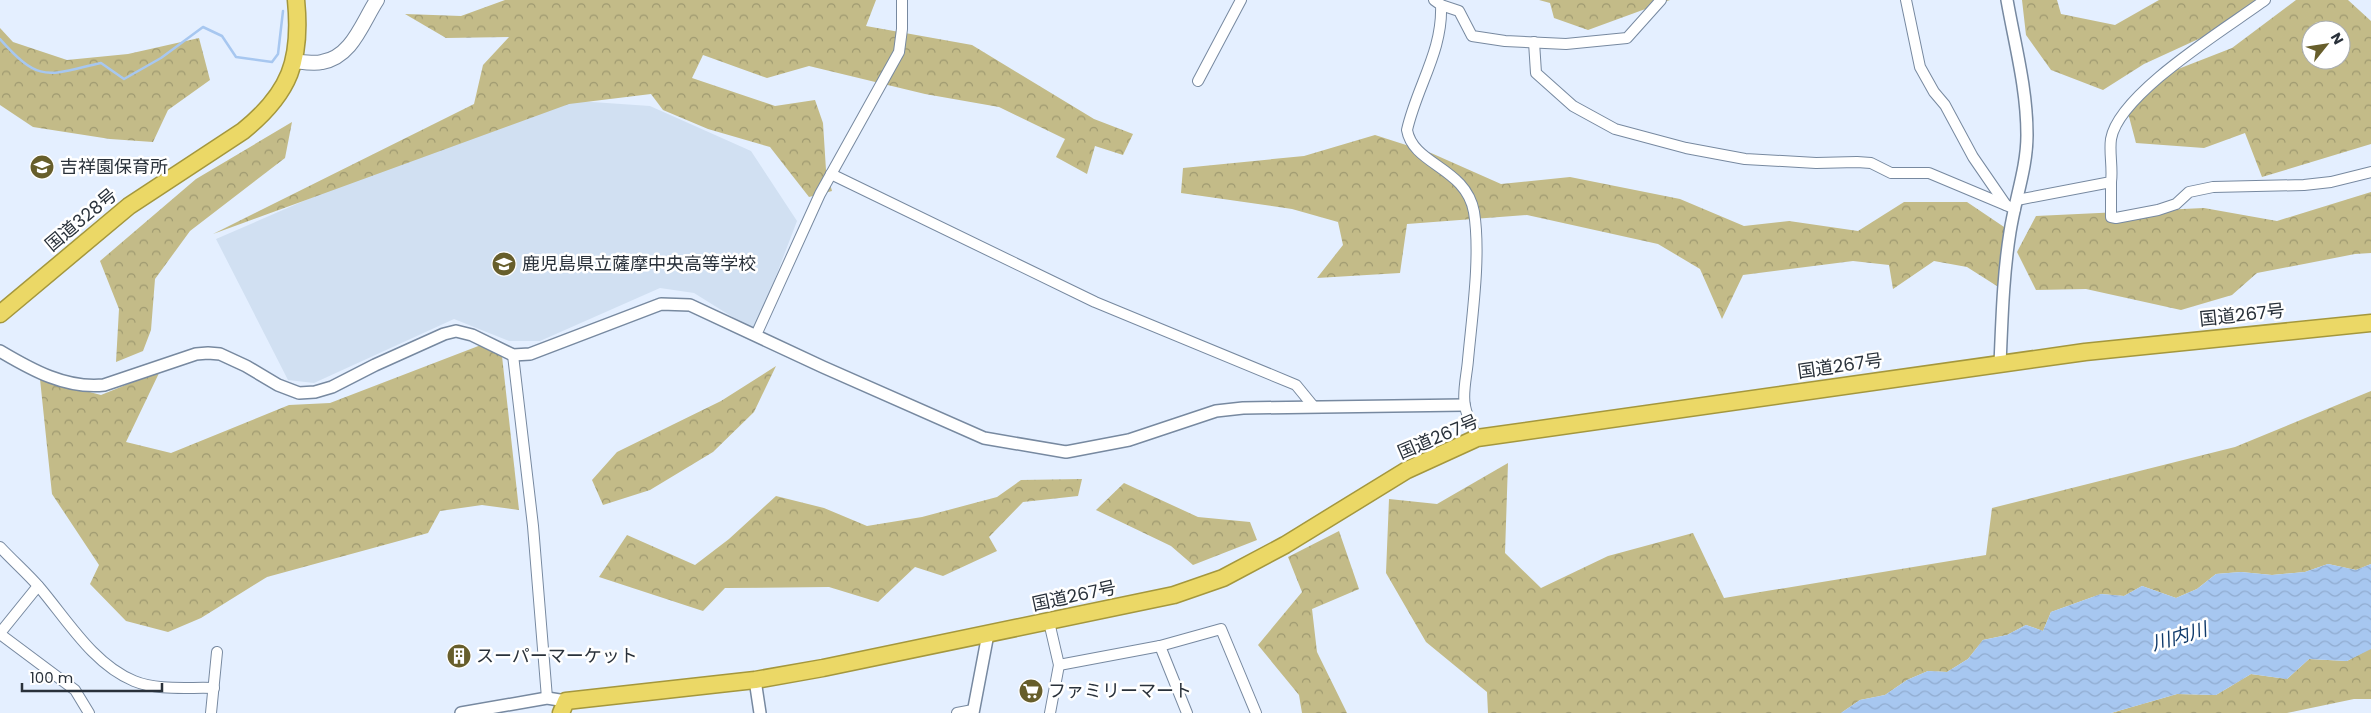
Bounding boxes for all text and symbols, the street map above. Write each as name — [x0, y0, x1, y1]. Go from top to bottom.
north arrow — [2301, 20, 2351, 70]
text: N — [2326, 29, 2349, 48]
school or university icon: 吉祥園保育所 — [29, 154, 55, 180]
place label: 吉祥園保育所 — [60, 154, 168, 179]
street label: 国道328号 — [40, 182, 122, 257]
school or university icon: 鹿児島県立薩摩中央高等学校 — [491, 251, 517, 277]
place label: 鹿児島県立薩摩中央高等学校 — [522, 251, 756, 276]
street label: 国道267号 — [2198, 298, 2286, 331]
street label: 国道267号 — [1796, 347, 1884, 384]
street label: 国道267号 — [1394, 408, 1482, 465]
street label: 国道267号 — [1029, 574, 1118, 617]
water label: 川内川 — [2148, 615, 2212, 657]
building icon: スーパーマーケット — [446, 643, 472, 669]
place label: スーパーマーケット — [476, 643, 638, 668]
scale bar — [22, 660, 162, 692]
text: 100 m — [30, 667, 73, 688]
supermarket icon: ファミリーマート — [1018, 678, 1044, 704]
place label: ファミリーマート — [1048, 678, 1192, 703]

